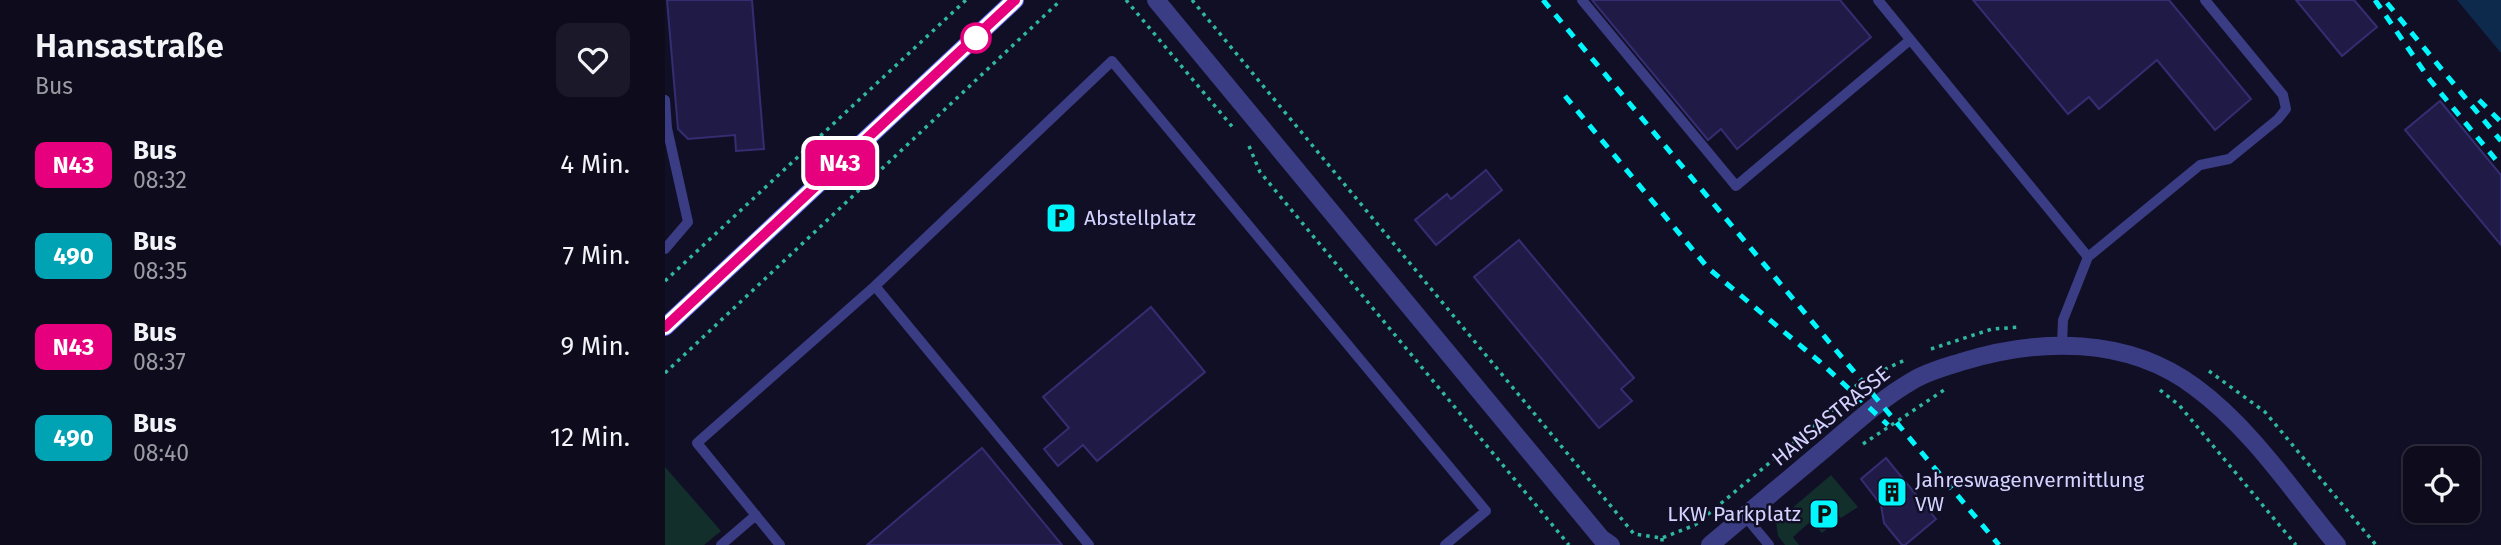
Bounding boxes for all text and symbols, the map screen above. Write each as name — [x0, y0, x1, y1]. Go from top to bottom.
button: heart — [556, 23, 630, 97]
unlabelled marker — [961, 23, 991, 53]
text: Hansastraße — [35, 26, 224, 66]
text: Bus — [35, 72, 73, 100]
text: Bus — [133, 135, 176, 166]
line badge: N43 — [800, 140, 880, 186]
text: 4 Min. — [560, 149, 630, 180]
text: N43 — [819, 149, 861, 177]
text: N43 — [53, 151, 94, 179]
text: 08:32 — [133, 166, 187, 194]
parking icon: Abstellplatz — [1044, 201, 1078, 235]
place label: Abstellplatz — [1084, 205, 1196, 231]
text: Bus — [133, 226, 176, 257]
text: 7 Min. — [563, 240, 630, 271]
text: 490 — [53, 242, 94, 270]
text: 08:35 — [133, 257, 187, 285]
text: Bus — [133, 317, 176, 348]
text: 9 Min. — [560, 331, 630, 362]
text: N43 — [53, 333, 94, 361]
text: 08:37 — [133, 348, 186, 376]
street label: HANSASTRASSE — [1767, 360, 1895, 472]
text: Bus — [133, 408, 176, 439]
text: 12 Min. — [550, 422, 630, 453]
text: 490 — [53, 424, 94, 452]
text: 08:40 — [133, 439, 189, 467]
map controls — [2403, 446, 2480, 523]
button: locate — [2403, 446, 2480, 523]
place label: Jahreswagenvermittlung VW — [1915, 467, 2144, 517]
building icon: Jahreswagenvermittlung VW — [1875, 475, 1909, 509]
parking icon: LKW Parkplatz — [1807, 497, 1841, 531]
place label: LKW Parkplatz — [1667, 501, 1801, 527]

